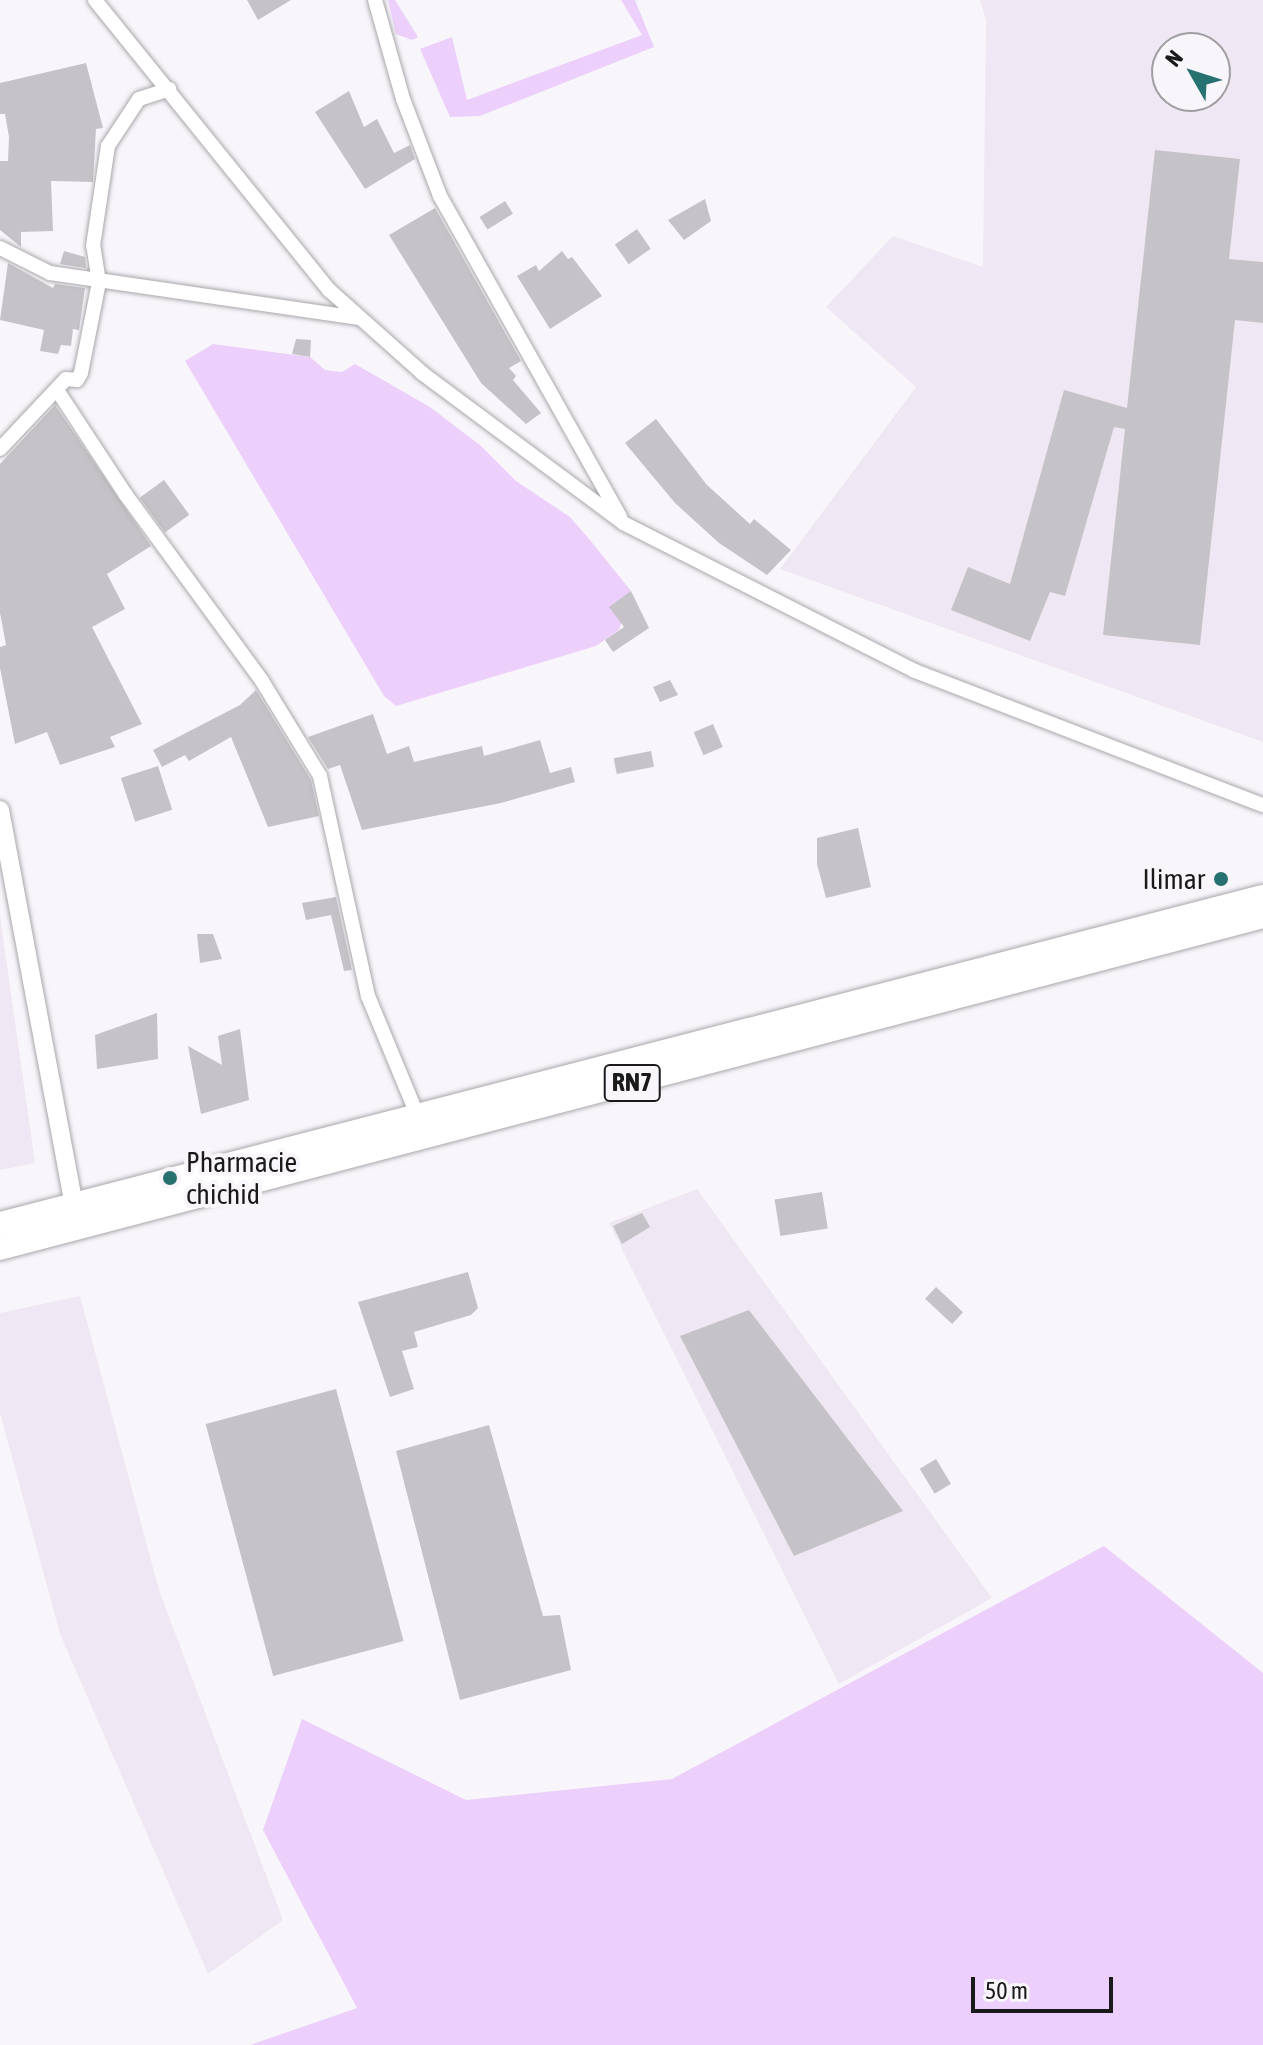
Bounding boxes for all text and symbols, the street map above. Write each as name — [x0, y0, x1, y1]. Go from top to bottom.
north arrow — [1151, 32, 1231, 112]
text: N — [1160, 45, 1188, 71]
place label: Ilimar — [1143, 862, 1205, 896]
marker: Ilimar — [1212, 870, 1230, 888]
road number: RN7 — [602, 1061, 662, 1105]
place label: Pharmacie chichid — [186, 1145, 297, 1211]
marker: Pharmacie chichid — [161, 1169, 179, 1187]
scale bar — [975, 1961, 1117, 2011]
text: 50 m — [985, 1977, 1028, 2004]

